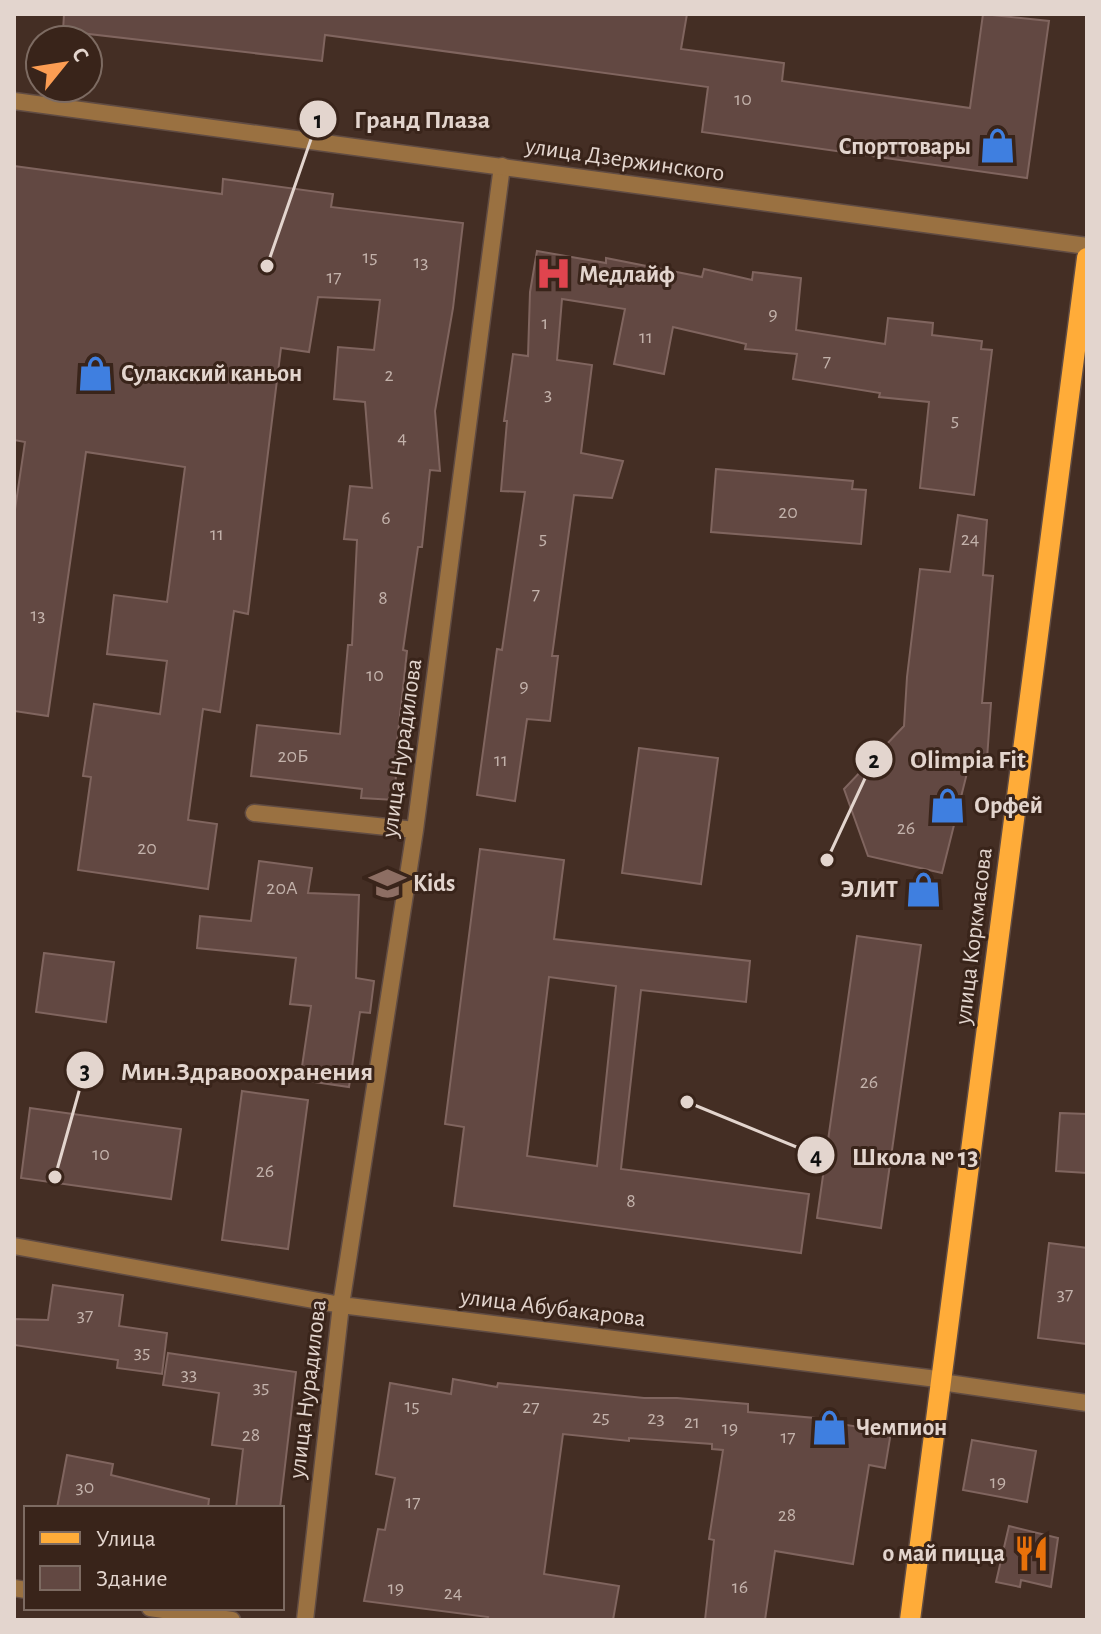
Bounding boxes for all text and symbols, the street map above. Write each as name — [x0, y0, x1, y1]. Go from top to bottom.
north arrow — [24, 24, 104, 104]
text: С — [68, 44, 93, 65]
house number: 10 — [734, 89, 752, 109]
callout: Гранд Плаза — [298, 94, 506, 144]
text: Гранд Плаза — [354, 107, 490, 133]
text: 1 — [314, 109, 322, 133]
shop icon: Спорттовары — [978, 127, 1016, 165]
street label: улица Дзержинского — [523, 134, 726, 186]
place label: Спорттовары — [838, 135, 971, 159]
house number: 15 — [362, 247, 378, 267]
house number: 13 — [413, 252, 429, 272]
hospital icon: Медлайф — [534, 255, 572, 293]
place label: Медлайф — [579, 263, 675, 287]
house number: 17 — [326, 267, 342, 287]
house number: 9 — [768, 304, 778, 324]
house number: 1 — [542, 313, 548, 333]
house number: 11 — [639, 327, 653, 347]
house number: 7 — [823, 351, 831, 371]
shop icon: Сулакский каньон — [76, 354, 114, 392]
place label: Сулакский каньон — [121, 362, 302, 386]
house number: 2 — [384, 365, 394, 385]
house number: 3 — [544, 384, 552, 404]
house number: 5 — [951, 410, 959, 430]
house number: 4 — [397, 428, 407, 448]
house number: 20 — [778, 502, 798, 522]
house number: 6 — [381, 508, 391, 528]
house number: 11 — [210, 524, 224, 544]
house number: 5 — [539, 528, 547, 548]
house number: 24 — [961, 529, 979, 549]
house number: 7 — [532, 584, 540, 604]
house number: 8 — [378, 588, 388, 608]
house number: 13 — [30, 605, 46, 625]
street label: улица Нурадилова — [377, 657, 426, 840]
house number: 10 — [366, 665, 384, 685]
house number: 9 — [519, 676, 529, 696]
callout: Olimpia Fit — [854, 734, 1042, 784]
house number: 20Б — [277, 746, 309, 766]
text: Olimpia Fit — [910, 747, 1026, 773]
text: 2 — [868, 749, 880, 773]
house number: 11 — [494, 750, 508, 770]
shop icon: Орфей — [929, 786, 967, 824]
place label: Орфей — [974, 794, 1043, 818]
house number: 26 — [897, 818, 915, 838]
house number: 20 — [137, 838, 157, 858]
street label: улица Коркмасова — [951, 846, 997, 1027]
school or university icon: Kids — [368, 864, 406, 902]
shop icon: ЭЛИТ — [905, 870, 943, 908]
place label: Kids — [413, 872, 455, 896]
house number: 20А — [266, 878, 298, 898]
place label: ЭЛИТ — [840, 878, 898, 902]
callout: Мин.Здравоохранения — [65, 1045, 389, 1095]
text: Мин.Здравоохранения — [121, 1059, 373, 1085]
text: 3 — [80, 1060, 90, 1084]
house number: 26 — [860, 1072, 878, 1092]
callout: Школа № 13 — [796, 1130, 995, 1180]
house number: 10 — [92, 1144, 110, 1164]
text: Школа № 13 — [852, 1144, 978, 1170]
text: 4 — [810, 1145, 822, 1169]
house number: 26 — [256, 1161, 274, 1181]
house number: 8 — [626, 1191, 636, 1211]
house number: 37 — [1057, 1284, 1073, 1304]
street label: улица Абубакарова — [458, 1285, 647, 1331]
street label: улица Нурадилова — [285, 1298, 331, 1481]
house number: 37 — [77, 1305, 93, 1325]
house number: 35 — [134, 1342, 150, 1362]
house number: 33 — [181, 1364, 197, 1384]
house number: 35 — [253, 1377, 269, 1397]
house number: 15 — [404, 1396, 420, 1416]
house number: 27 — [522, 1397, 540, 1417]
house number: 25 — [592, 1407, 610, 1427]
house number: 23 — [647, 1408, 665, 1428]
shop icon: Чемпион — [811, 1408, 849, 1446]
house number: 21 — [684, 1412, 700, 1432]
place label: Чемпион — [856, 1416, 947, 1440]
house number: 19 — [722, 1418, 738, 1438]
house number: 28 — [242, 1425, 260, 1445]
house number: 17 — [780, 1427, 796, 1447]
house number: 19 — [990, 1472, 1006, 1492]
house number: 30 — [76, 1477, 94, 1497]
house number: 17 — [405, 1492, 421, 1512]
house number: 28 — [778, 1505, 796, 1525]
legend — [24, 1506, 284, 1610]
text: Улица — [96, 1527, 156, 1551]
restaurant icon: о май пицца — [1012, 1534, 1050, 1572]
place label: о май пицца — [882, 1542, 1005, 1566]
text: Здание — [96, 1567, 167, 1591]
house number: 16 — [732, 1577, 748, 1597]
house number: 19 — [388, 1578, 404, 1598]
house number: 24 — [444, 1583, 462, 1603]

